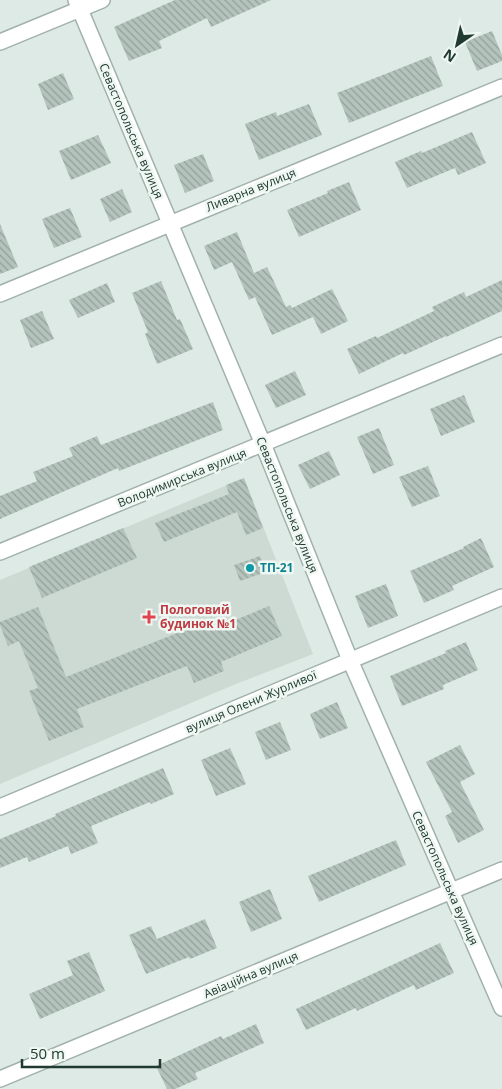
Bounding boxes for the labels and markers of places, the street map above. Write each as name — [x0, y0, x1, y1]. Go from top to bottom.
place label: ТП-21 — [260, 559, 293, 576]
marker: ТП-21 — [244, 562, 256, 574]
place label: Пологовий будинок №1 — [160, 601, 236, 632]
marker: Пологовий будинок №1 — [142, 610, 156, 624]

